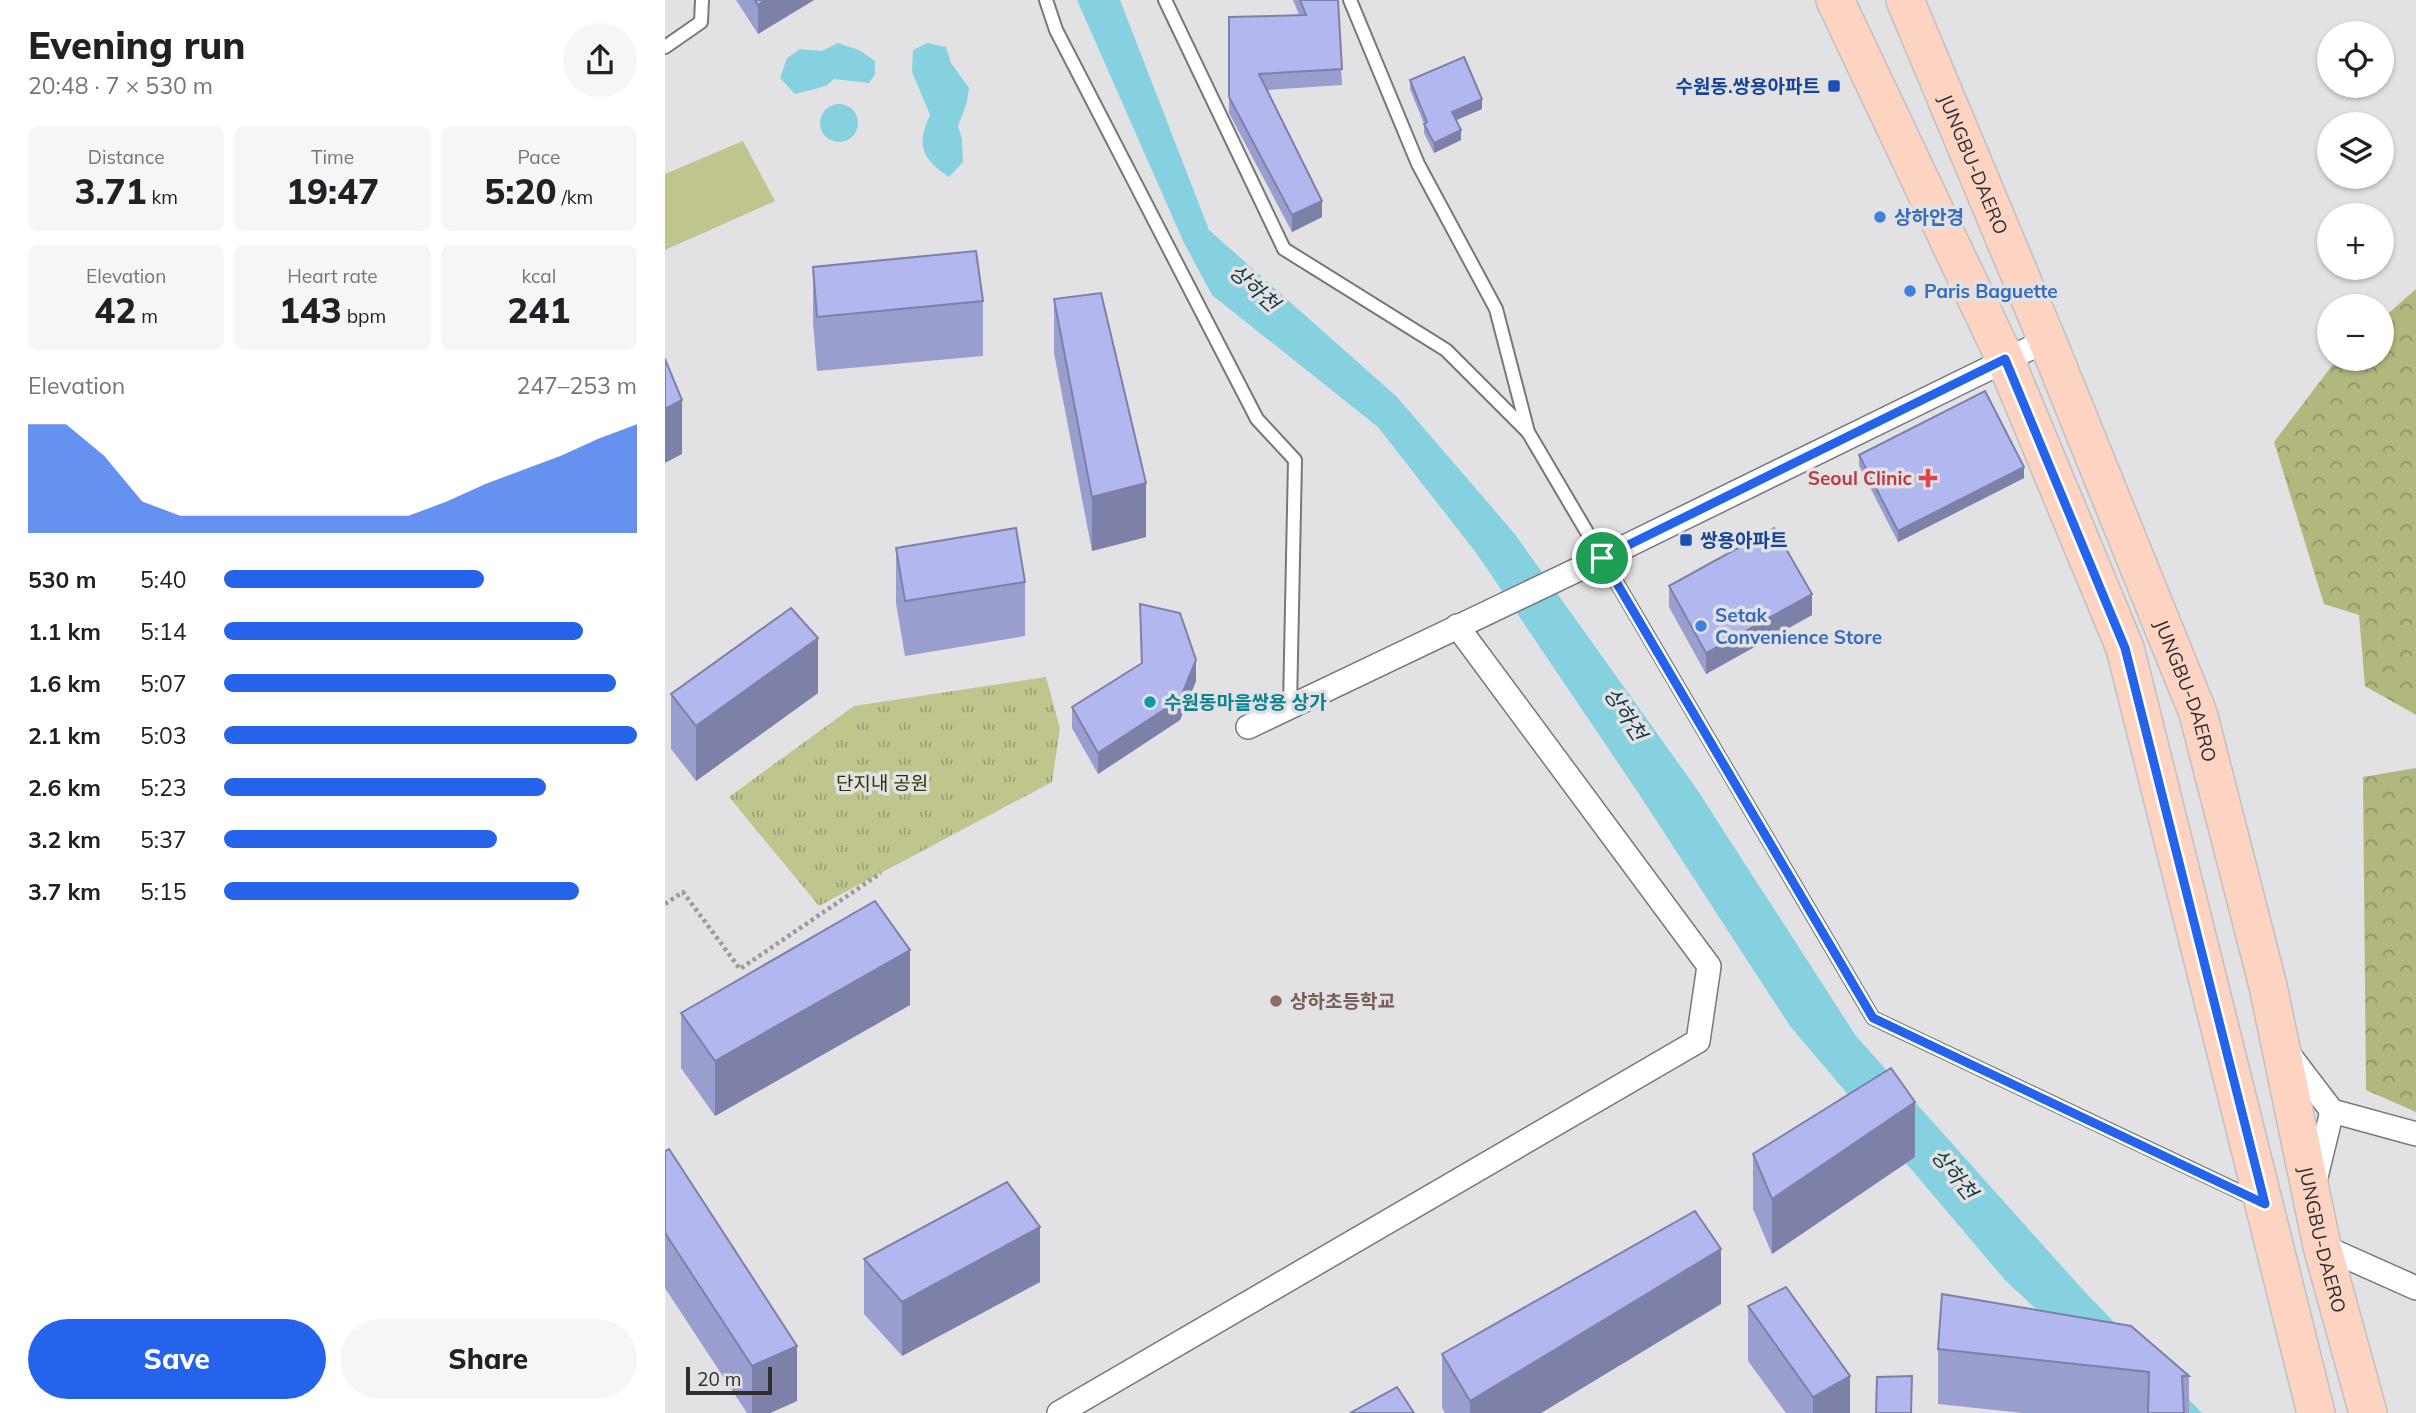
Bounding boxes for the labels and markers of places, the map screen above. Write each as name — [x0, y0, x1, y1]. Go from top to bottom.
place label: 수원동.쌍용아파트 — [1675, 74, 1820, 98]
marker: 수원동.쌍용아파트 — [1826, 78, 1842, 94]
place label: 상하안경 — [1894, 205, 1964, 229]
marker: 상하안경 — [1872, 209, 1888, 225]
place label: Paris Baguette — [1924, 279, 2058, 303]
marker: Paris Baguette — [1902, 283, 1918, 299]
place label: Seoul Clinic — [1808, 466, 1912, 490]
marker: Seoul Clinic — [1918, 468, 1938, 488]
pin — [1572, 528, 1632, 588]
place label: 쌍용아파트 — [1700, 528, 1787, 552]
marker: 쌍용아파트 — [1678, 532, 1694, 548]
place label: Setak Convenience Store — [1715, 603, 1882, 649]
marker: Setak Convenience Store — [1693, 618, 1709, 634]
place label: 수원동마을쌍용 상가 — [1164, 690, 1327, 714]
marker: 수원동마을쌍용 상가 — [1142, 694, 1158, 710]
place label: 상하초등학교 — [1290, 989, 1395, 1013]
marker: 상하초등학교 — [1268, 993, 1284, 1009]

